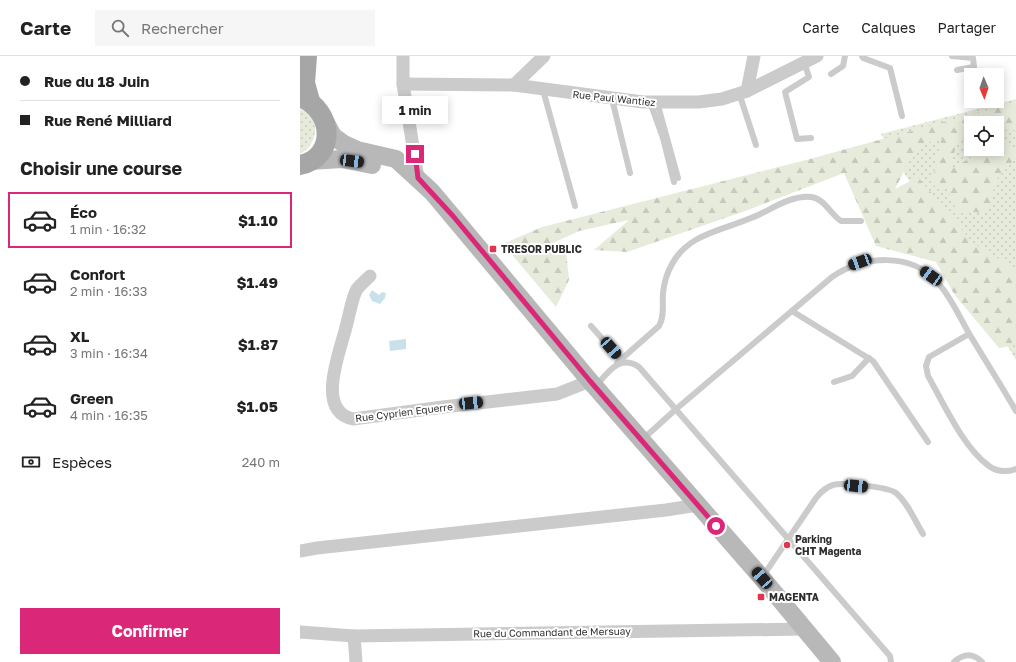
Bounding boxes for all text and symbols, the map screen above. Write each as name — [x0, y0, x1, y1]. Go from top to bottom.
search box — [95, 10, 375, 46]
text: Carte — [20, 16, 71, 39]
icon: search — [109, 17, 131, 39]
text: Rechercher — [141, 19, 224, 37]
text: Carte — [802, 19, 839, 36]
text: Calques — [861, 19, 916, 36]
text: Partager — [938, 19, 996, 36]
north arrow — [964, 68, 1004, 108]
map controls — [964, 68, 1004, 156]
text: Rue du 18 Juin — [44, 72, 149, 90]
street label: Rue Paul Wantiez — [572, 88, 656, 108]
callout: 1 min — [382, 96, 448, 124]
text: 1 min — [399, 102, 431, 118]
text: Rue René Milliard — [44, 111, 172, 129]
button: locate — [964, 116, 1004, 156]
route end — [406, 145, 424, 163]
car — [339, 154, 365, 168]
text: Choisir une course — [20, 157, 182, 179]
icon: car — [22, 202, 58, 238]
text: Éco — [70, 203, 97, 221]
text: $1.10 — [238, 211, 278, 229]
text: 1 min · 16:32 — [70, 221, 146, 237]
place label: TRESOR PUBLIC — [501, 243, 582, 255]
marker: TRESOR PUBLIC — [488, 244, 498, 254]
car — [847, 252, 873, 272]
icon: car — [22, 264, 58, 300]
car — [918, 264, 944, 288]
text: Confort — [70, 265, 125, 283]
text: $1.49 — [237, 273, 278, 291]
text: 2 min · 16:33 — [70, 283, 147, 299]
icon: car — [22, 326, 58, 362]
text: XL — [70, 327, 89, 345]
text: $1.87 — [238, 335, 278, 353]
car — [599, 335, 623, 361]
text: 3 min · 16:34 — [70, 345, 148, 361]
icon: car — [22, 388, 58, 424]
text: Green — [70, 389, 113, 407]
car — [458, 396, 484, 410]
text: $1.05 — [237, 397, 278, 415]
street label: Rue Cyprien Equerre — [355, 400, 454, 424]
text: 4 min · 16:35 — [70, 407, 148, 423]
icon: cash — [20, 451, 42, 473]
text: Espèces — [52, 453, 112, 471]
text: 240 m — [242, 454, 280, 470]
car — [843, 479, 869, 493]
route start — [707, 517, 725, 535]
place label: Parking CHT Magenta — [795, 533, 861, 557]
marker: Parking CHT Magenta — [782, 540, 792, 550]
car — [750, 565, 774, 591]
place label: MAGENTA — [769, 591, 819, 603]
marker: MAGENTA — [756, 592, 766, 602]
button: Confirmer — [20, 608, 280, 654]
street label: Rue du Commandant de Mersuay — [473, 625, 631, 639]

